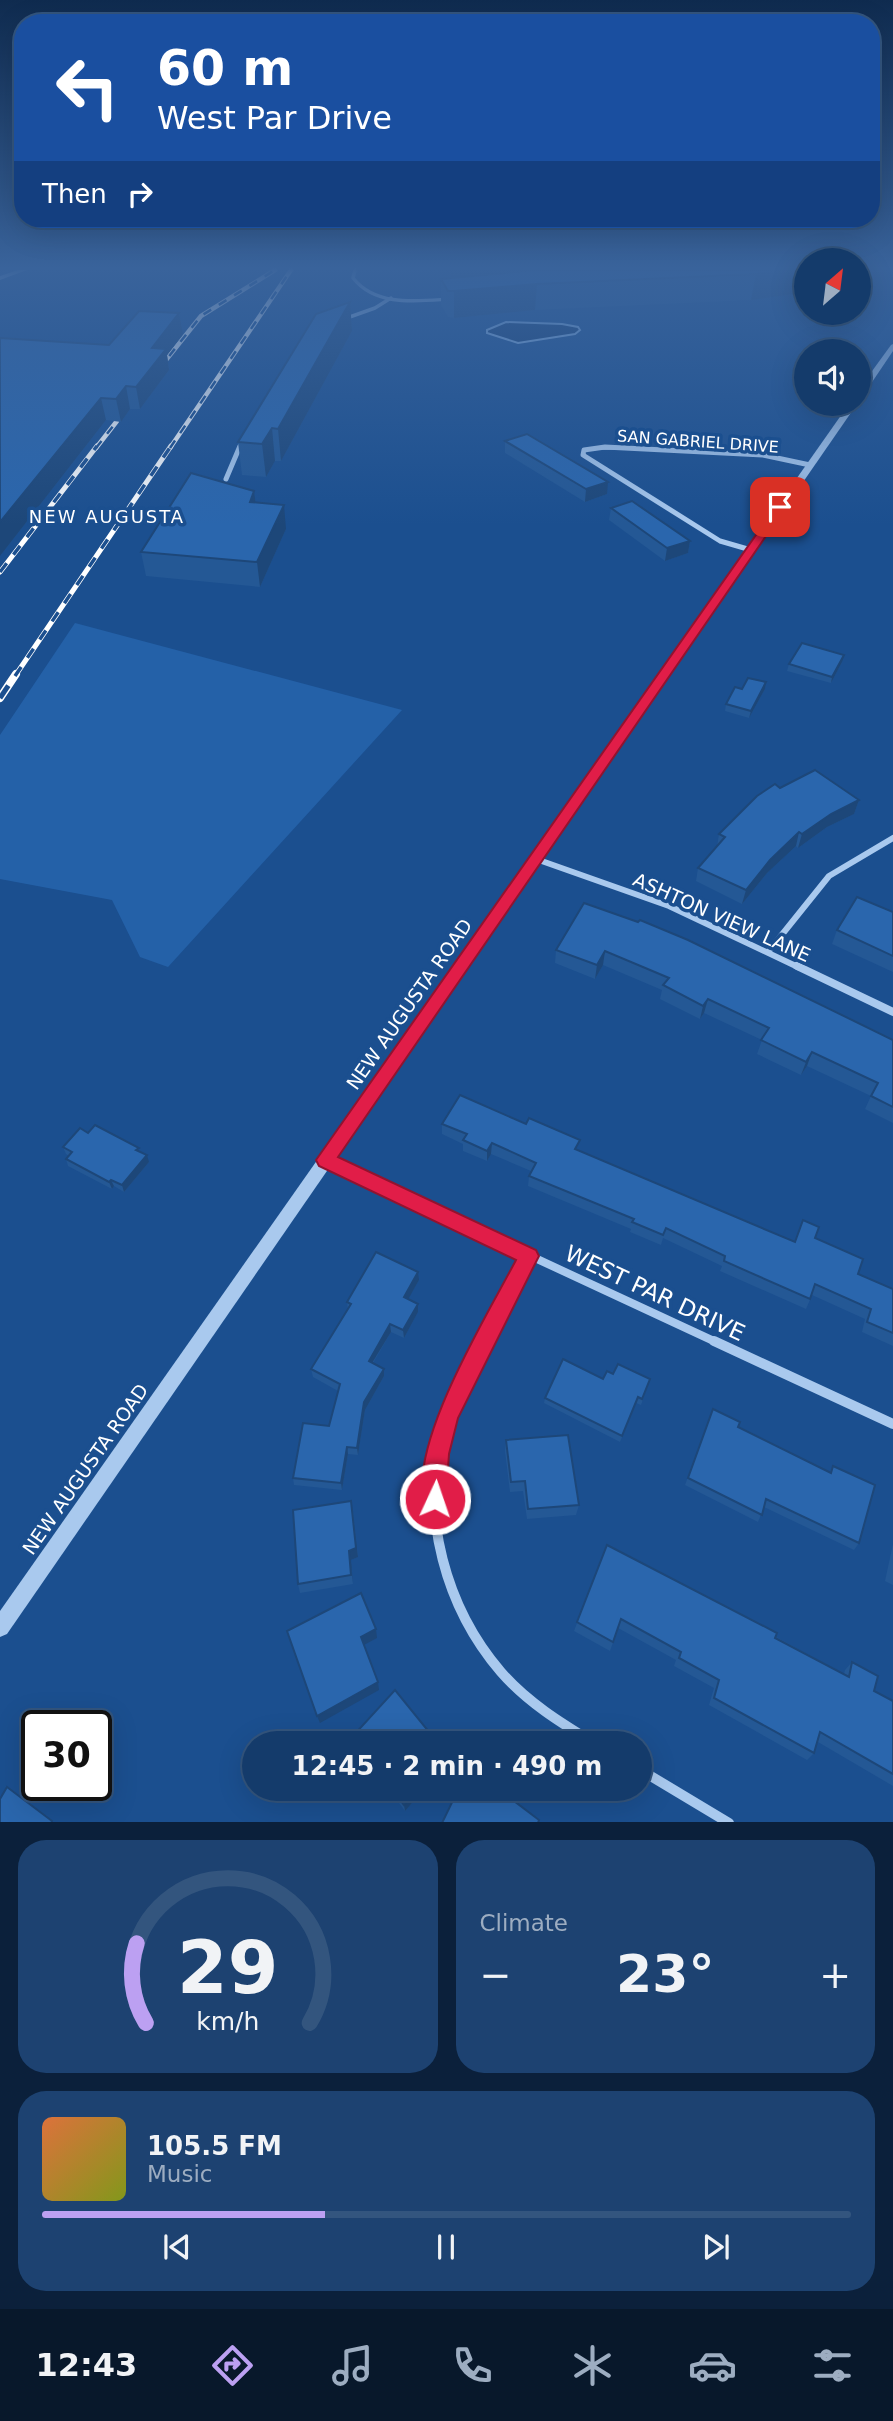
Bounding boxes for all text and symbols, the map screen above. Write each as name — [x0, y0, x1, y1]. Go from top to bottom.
text: 60 m — [157, 40, 293, 97]
icon: left — [42, 42, 133, 133]
text: West Par Drive — [157, 99, 392, 137]
icon: right — [121, 175, 159, 213]
text: Then — [42, 179, 107, 209]
north arrow — [794, 248, 872, 326]
map controls — [794, 248, 871, 416]
button: sound — [794, 339, 871, 416]
street label: SAN GABRIEL DRIVE — [617, 426, 779, 457]
pin — [750, 477, 810, 537]
icon: arrive — [761, 488, 799, 526]
district label: NEW AUGUSTA — [29, 506, 185, 527]
street label: ASHTON VIEW LANE — [630, 868, 814, 966]
street label: NEW AUGUSTA ROAD — [342, 914, 476, 1094]
street label: WEST PAR DRIVE — [561, 1240, 749, 1346]
street label: NEW AUGUSTA ROAD — [18, 1379, 152, 1559]
position arrow — [398, 1462, 472, 1536]
speed limit sign: 30 — [21, 1710, 112, 1801]
text: 12:45 · 2 min · 490 m — [292, 1751, 602, 1781]
text: Climate — [480, 1910, 568, 1936]
text: 29 — [177, 1925, 278, 2010]
text: 23° — [616, 1944, 714, 2004]
text: − — [480, 1953, 511, 1997]
text: + — [819, 1953, 851, 1997]
text: km/h — [196, 2006, 259, 2035]
text: 105.5 FM — [147, 2131, 282, 2161]
text: Music — [147, 2161, 212, 2187]
icon: previous — [158, 2228, 196, 2266]
icon: pause — [427, 2228, 465, 2266]
icon: next — [697, 2228, 735, 2266]
icon: directions — [208, 2341, 257, 2390]
icon: music — [328, 2341, 377, 2390]
icon: phone — [448, 2341, 497, 2390]
icon: climate — [568, 2341, 617, 2390]
icon: car — [688, 2341, 737, 2390]
icon: filters — [808, 2341, 857, 2390]
text: 12:43 — [36, 2346, 137, 2384]

